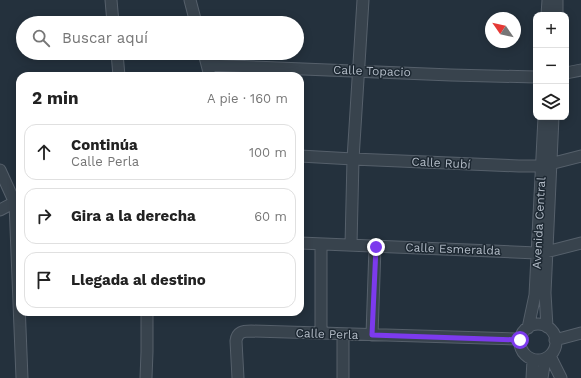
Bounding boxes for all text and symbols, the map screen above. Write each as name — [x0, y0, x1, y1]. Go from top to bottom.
north arrow — [485, 12, 521, 48]
map controls — [533, 12, 569, 120]
button: + — [533, 12, 569, 48]
search box — [16, 16, 304, 60]
icon: search — [30, 27, 52, 49]
text: Buscar aquí — [62, 29, 148, 47]
button: − — [533, 48, 569, 84]
street label: Calle Topacio — [333, 63, 411, 79]
button: layers — [533, 84, 569, 120]
text: 2 min — [32, 88, 78, 108]
text: A pie · 160 m — [207, 91, 288, 106]
text: Continúa — [71, 136, 138, 154]
icon: ahead — [33, 141, 55, 163]
text: 100 m — [249, 145, 287, 160]
text: Calle Perla — [71, 154, 139, 169]
street label: Calle Rubí — [411, 154, 471, 172]
street label: Avenida Central — [530, 176, 548, 269]
icon: right — [33, 205, 55, 227]
text: Gira a la derecha — [71, 207, 196, 225]
text: 60 m — [254, 209, 287, 224]
route end — [367, 238, 385, 256]
street label: Calle Esmeralda — [405, 240, 501, 258]
icon: arrive — [33, 269, 55, 291]
text: Llegada al destino — [71, 271, 206, 289]
street label: Calle Perla — [295, 326, 359, 342]
route start — [511, 331, 529, 349]

